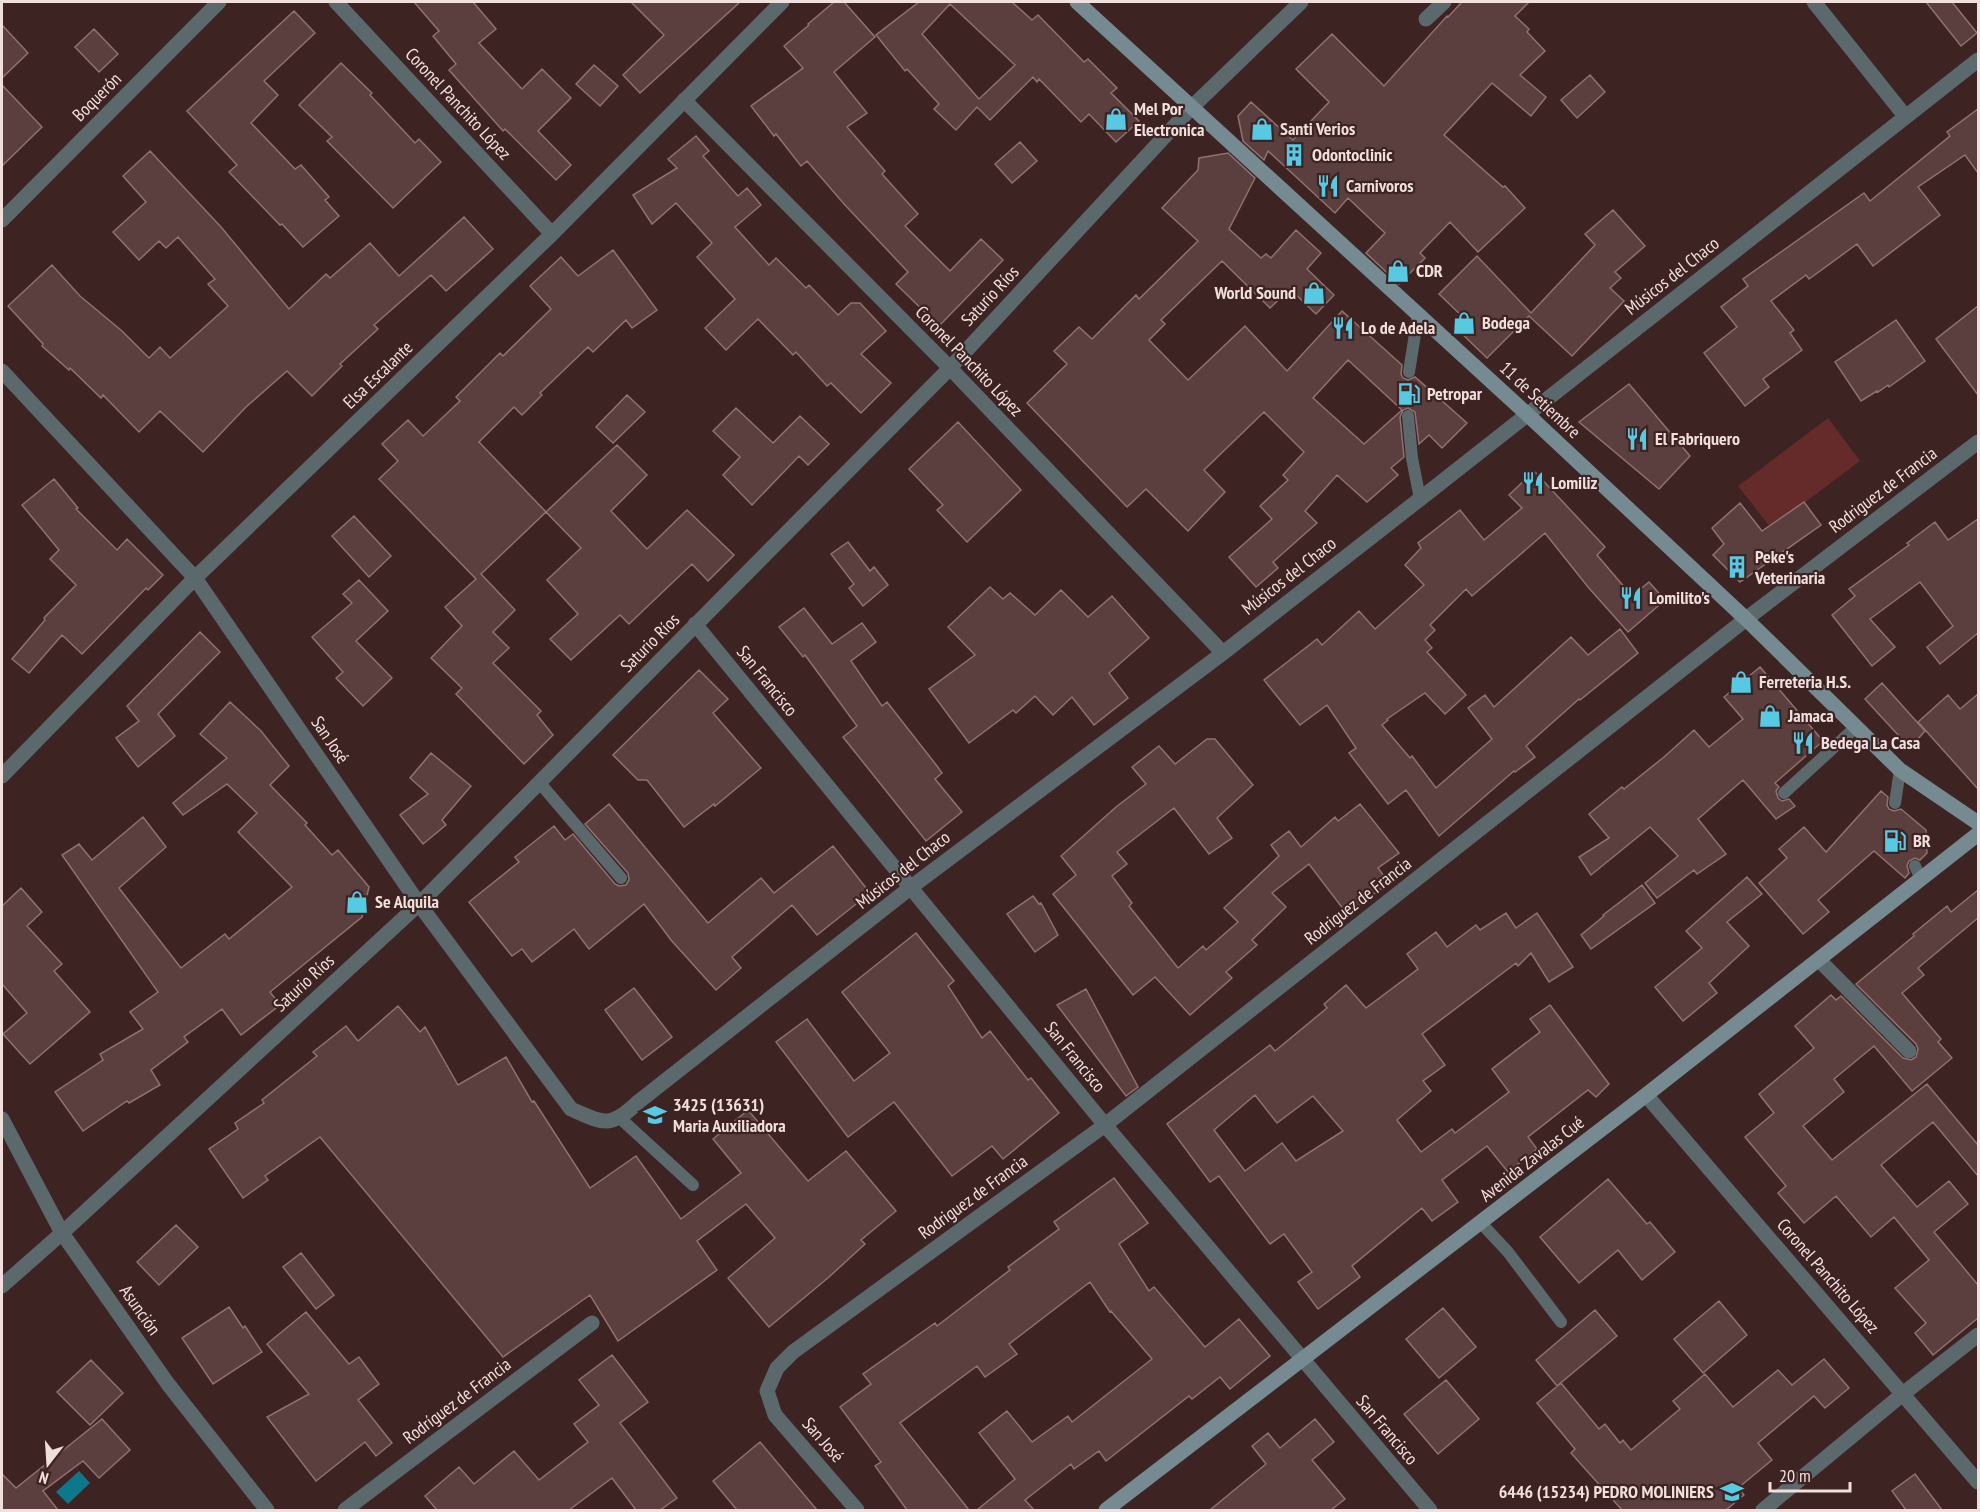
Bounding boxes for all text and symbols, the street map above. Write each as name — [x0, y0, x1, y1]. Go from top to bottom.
street label: Coronel Panchito López — [401, 43, 516, 165]
street label: Boquerón — [67, 67, 126, 126]
place label: Mel Por Electronica — [1134, 97, 1205, 141]
shop icon: Mel Por Electronica — [1103, 106, 1129, 132]
shop icon: Santi Verios — [1249, 116, 1275, 142]
place label: Santi Verios — [1280, 117, 1355, 140]
building icon: Odontoclinic — [1281, 142, 1307, 168]
place label: Odontoclinic — [1312, 143, 1393, 166]
restaurant icon: Carnivoros — [1315, 173, 1341, 199]
place label: Carnivoros — [1346, 174, 1414, 197]
street label: Músicos del Chaco — [1620, 231, 1724, 320]
shop icon: CDR — [1385, 258, 1411, 284]
place label: CDR — [1416, 259, 1443, 282]
street label: Saturio Ríos — [956, 261, 1023, 331]
shop icon: World Sound — [1301, 280, 1327, 306]
place label: World Sound — [1214, 281, 1296, 304]
street label: Coronel Panchito López — [911, 301, 1028, 421]
shop icon: Bodega — [1451, 310, 1477, 336]
place label: Bodega — [1482, 311, 1530, 334]
restaurant icon: Lo de Adela — [1330, 315, 1356, 341]
place label: Lo de Adela — [1361, 316, 1435, 339]
street label: Elsa Escalante — [338, 336, 417, 413]
street label: 11 de Setiembre — [1495, 356, 1586, 443]
fuel station icon: Petropar — [1396, 381, 1422, 407]
place label: Petropar — [1427, 382, 1483, 405]
restaurant icon: El Fabriquero — [1624, 426, 1650, 452]
place label: El Fabriquero — [1655, 427, 1740, 450]
street label: Rodriguez de Francia — [1824, 442, 1941, 538]
restaurant icon: Lomiliz — [1520, 470, 1546, 496]
place label: Lomiliz — [1551, 471, 1598, 494]
street label: Músicos del Chaco — [1237, 531, 1341, 620]
place label: Peke's Veterinaria — [1754, 545, 1825, 589]
building icon: Peke's Veterinaria — [1724, 554, 1750, 580]
restaurant icon: Lomilito's — [1618, 585, 1644, 611]
place label: Lomilito's — [1649, 586, 1710, 609]
street label: Saturio Ríos — [615, 608, 684, 677]
street label: San Francisco — [732, 641, 803, 721]
shop icon: Ferreteria H.S. — [1728, 669, 1754, 695]
place label: Ferreteria H.S. — [1759, 670, 1851, 693]
shop icon: Jamaca — [1757, 703, 1783, 729]
place label: Jamaca — [1787, 704, 1834, 727]
street label: San José — [306, 712, 355, 768]
restaurant icon: Bedega La Casa — [1790, 730, 1816, 756]
place label: Bedega La Casa — [1821, 731, 1920, 754]
street label: Músicos del Chaco — [851, 825, 955, 914]
fuel station icon: BR — [1882, 828, 1908, 854]
place label: BR — [1913, 829, 1931, 852]
street label: Rodriguez de Francia — [1300, 852, 1416, 949]
shop icon: Se Alquila — [344, 889, 370, 915]
place label: Se Alquila — [375, 890, 439, 913]
street label: Saturio Ríos — [269, 949, 339, 1016]
street label: San Francisco — [1040, 1017, 1111, 1097]
place label: 3425 (13631) Maria Auxiliadora — [673, 1093, 786, 1137]
school or university icon: 3425 (13631) Maria Auxiliadora — [642, 1102, 668, 1128]
street label: Avenida Zavalas Cué — [1475, 1111, 1589, 1207]
street label: Rodriguez de Francia — [914, 1149, 1032, 1244]
street label: Coronel Panchito López — [1772, 1213, 1885, 1338]
street label: Asunción — [115, 1280, 166, 1339]
street label: Rodríguez de Francia — [398, 1353, 515, 1449]
street label: San Francisco — [1351, 1390, 1423, 1470]
street label: San José — [798, 1412, 849, 1467]
north arrow — [18, 1434, 78, 1494]
scale bar — [1770, 1455, 1850, 1493]
text: 20 m — [1779, 1464, 1811, 1487]
text: N — [37, 1468, 51, 1489]
school or university icon: 6446 (15234) PEDRO MOLINIERS — [1719, 1479, 1745, 1505]
place label: 6446 (15234) PEDRO MOLINIERS — [1499, 1480, 1714, 1503]

